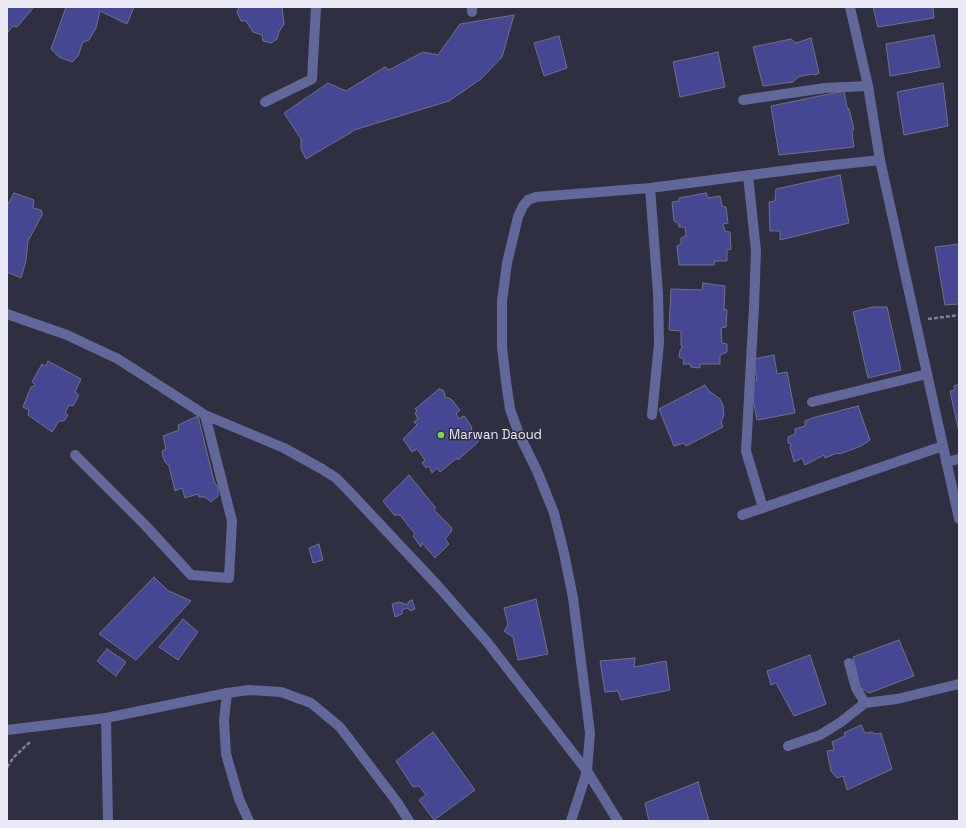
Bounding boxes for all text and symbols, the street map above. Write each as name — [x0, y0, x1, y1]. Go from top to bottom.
place label: Marwan Daoud — [449, 427, 542, 443]
marker: Marwan Daoud — [436, 430, 446, 440]

